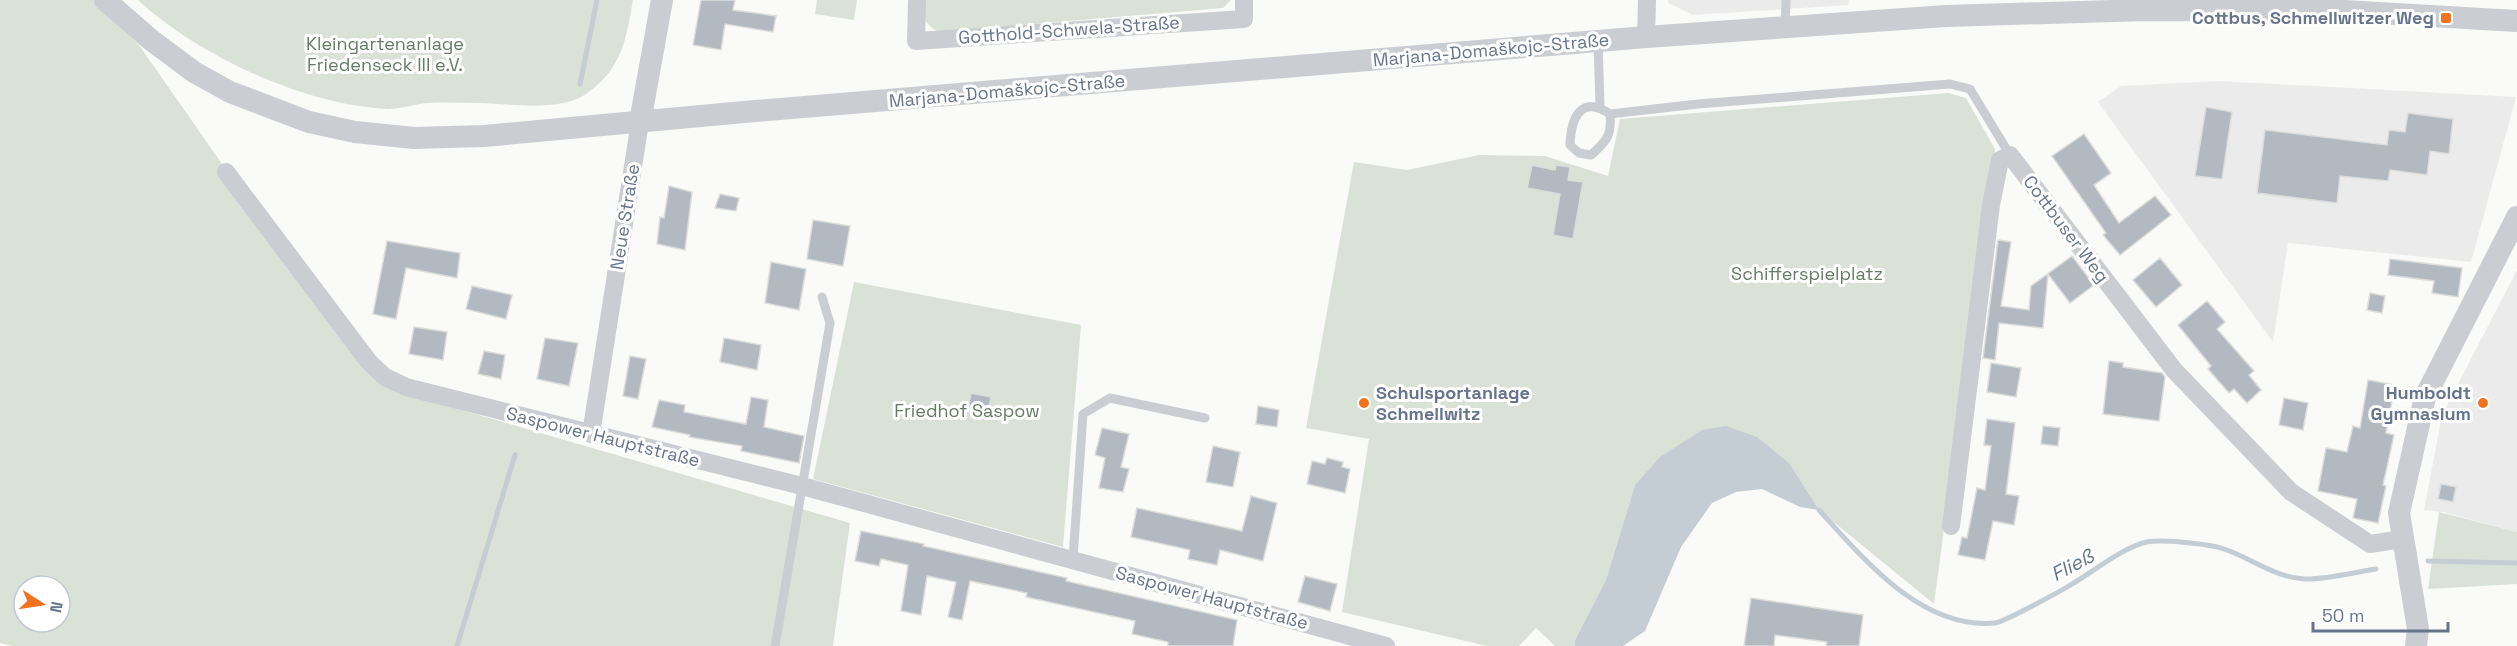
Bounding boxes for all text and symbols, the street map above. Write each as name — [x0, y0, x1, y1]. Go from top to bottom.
place label: Cottbus, Schmellwitzer Weg — [2192, 6, 2434, 29]
street label: Gotthold-Schwela-Straße — [957, 10, 1180, 49]
marker: Cottbus, Schmellwitzer Weg — [2439, 11, 2453, 25]
street label: Marjana-Domaškojc-Straße — [1372, 28, 1610, 71]
park label: Kleingartenanlage Friedenseck III e.V. — [306, 32, 464, 76]
street label: Marjana-Domaškojc-Straße — [888, 69, 1126, 112]
street label: Neue Straße — [605, 162, 644, 272]
street label: Cottbuser Weg — [2019, 170, 2114, 287]
park label: Schifferspielplatz — [1731, 262, 1883, 285]
place label: Schulsportanlage Schmellwitz — [1376, 381, 1530, 425]
place label: Humboldt Gymnasium — [2371, 381, 2471, 425]
marker: Schulsportanlage Schmellwitz — [1357, 396, 1371, 410]
marker: Humboldt Gymnasium — [2476, 396, 2490, 410]
park label: Friedhof Saspow — [894, 399, 1040, 422]
street label: Saspower Hauptstraße — [504, 401, 702, 472]
water label: Fließ — [2046, 542, 2099, 587]
street label: Saspower Hauptstraße — [1113, 561, 1311, 634]
north arrow — [12, 574, 72, 634]
scale bar — [2313, 595, 2448, 633]
text: N — [45, 600, 68, 614]
text: 50 m — [2322, 604, 2364, 627]

